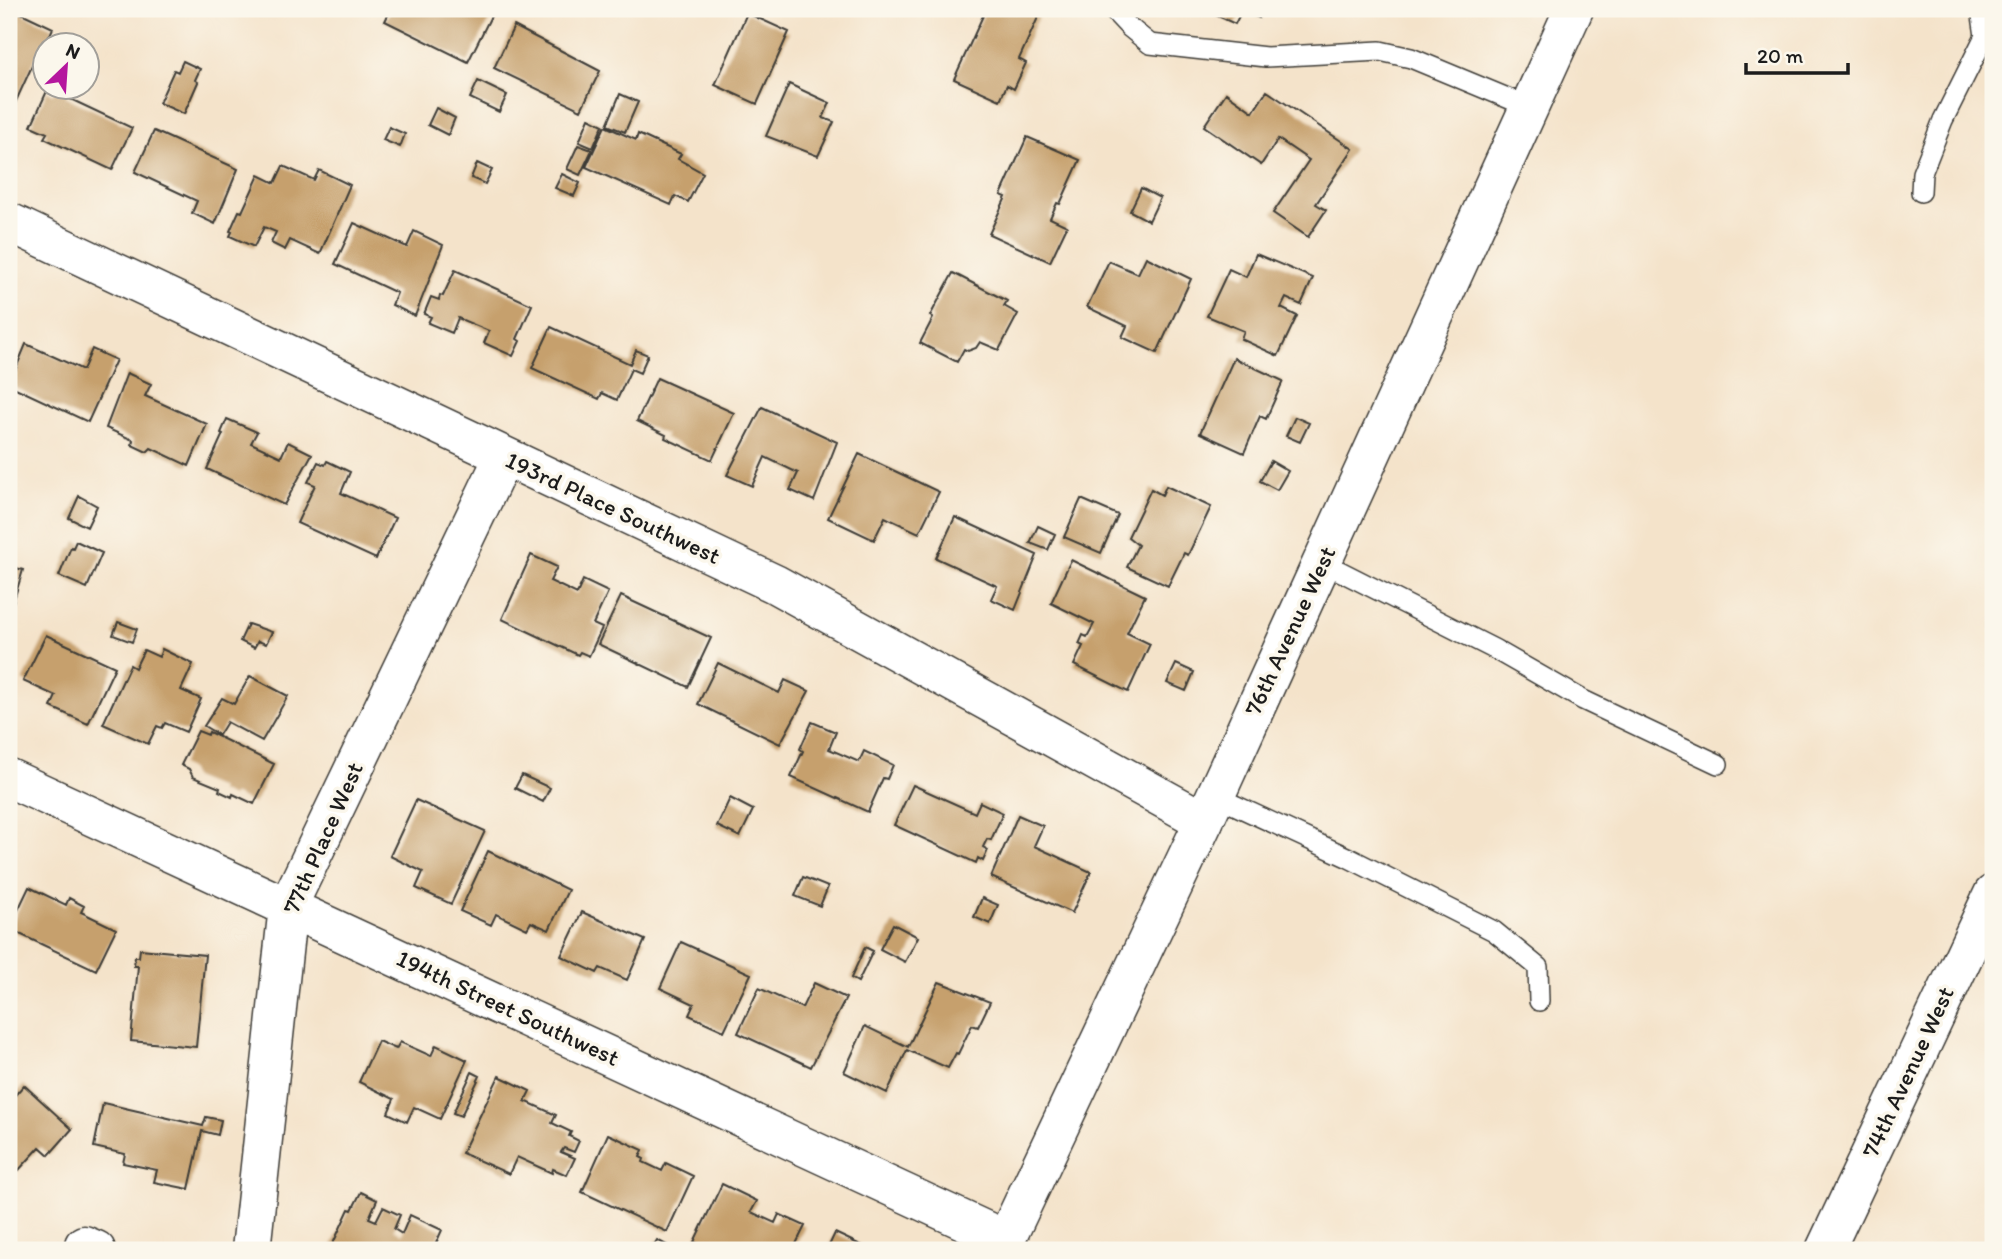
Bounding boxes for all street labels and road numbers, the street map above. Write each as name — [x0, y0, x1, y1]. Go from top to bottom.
street label: 193rd Place Southwest — [501, 445, 725, 570]
street label: 76th Avenue West — [1238, 541, 1342, 720]
street label: 77th Place West — [276, 757, 369, 918]
street label: 194th Street Southwest — [392, 943, 624, 1072]
street label: 74th Avenue West — [1855, 982, 1960, 1162]

